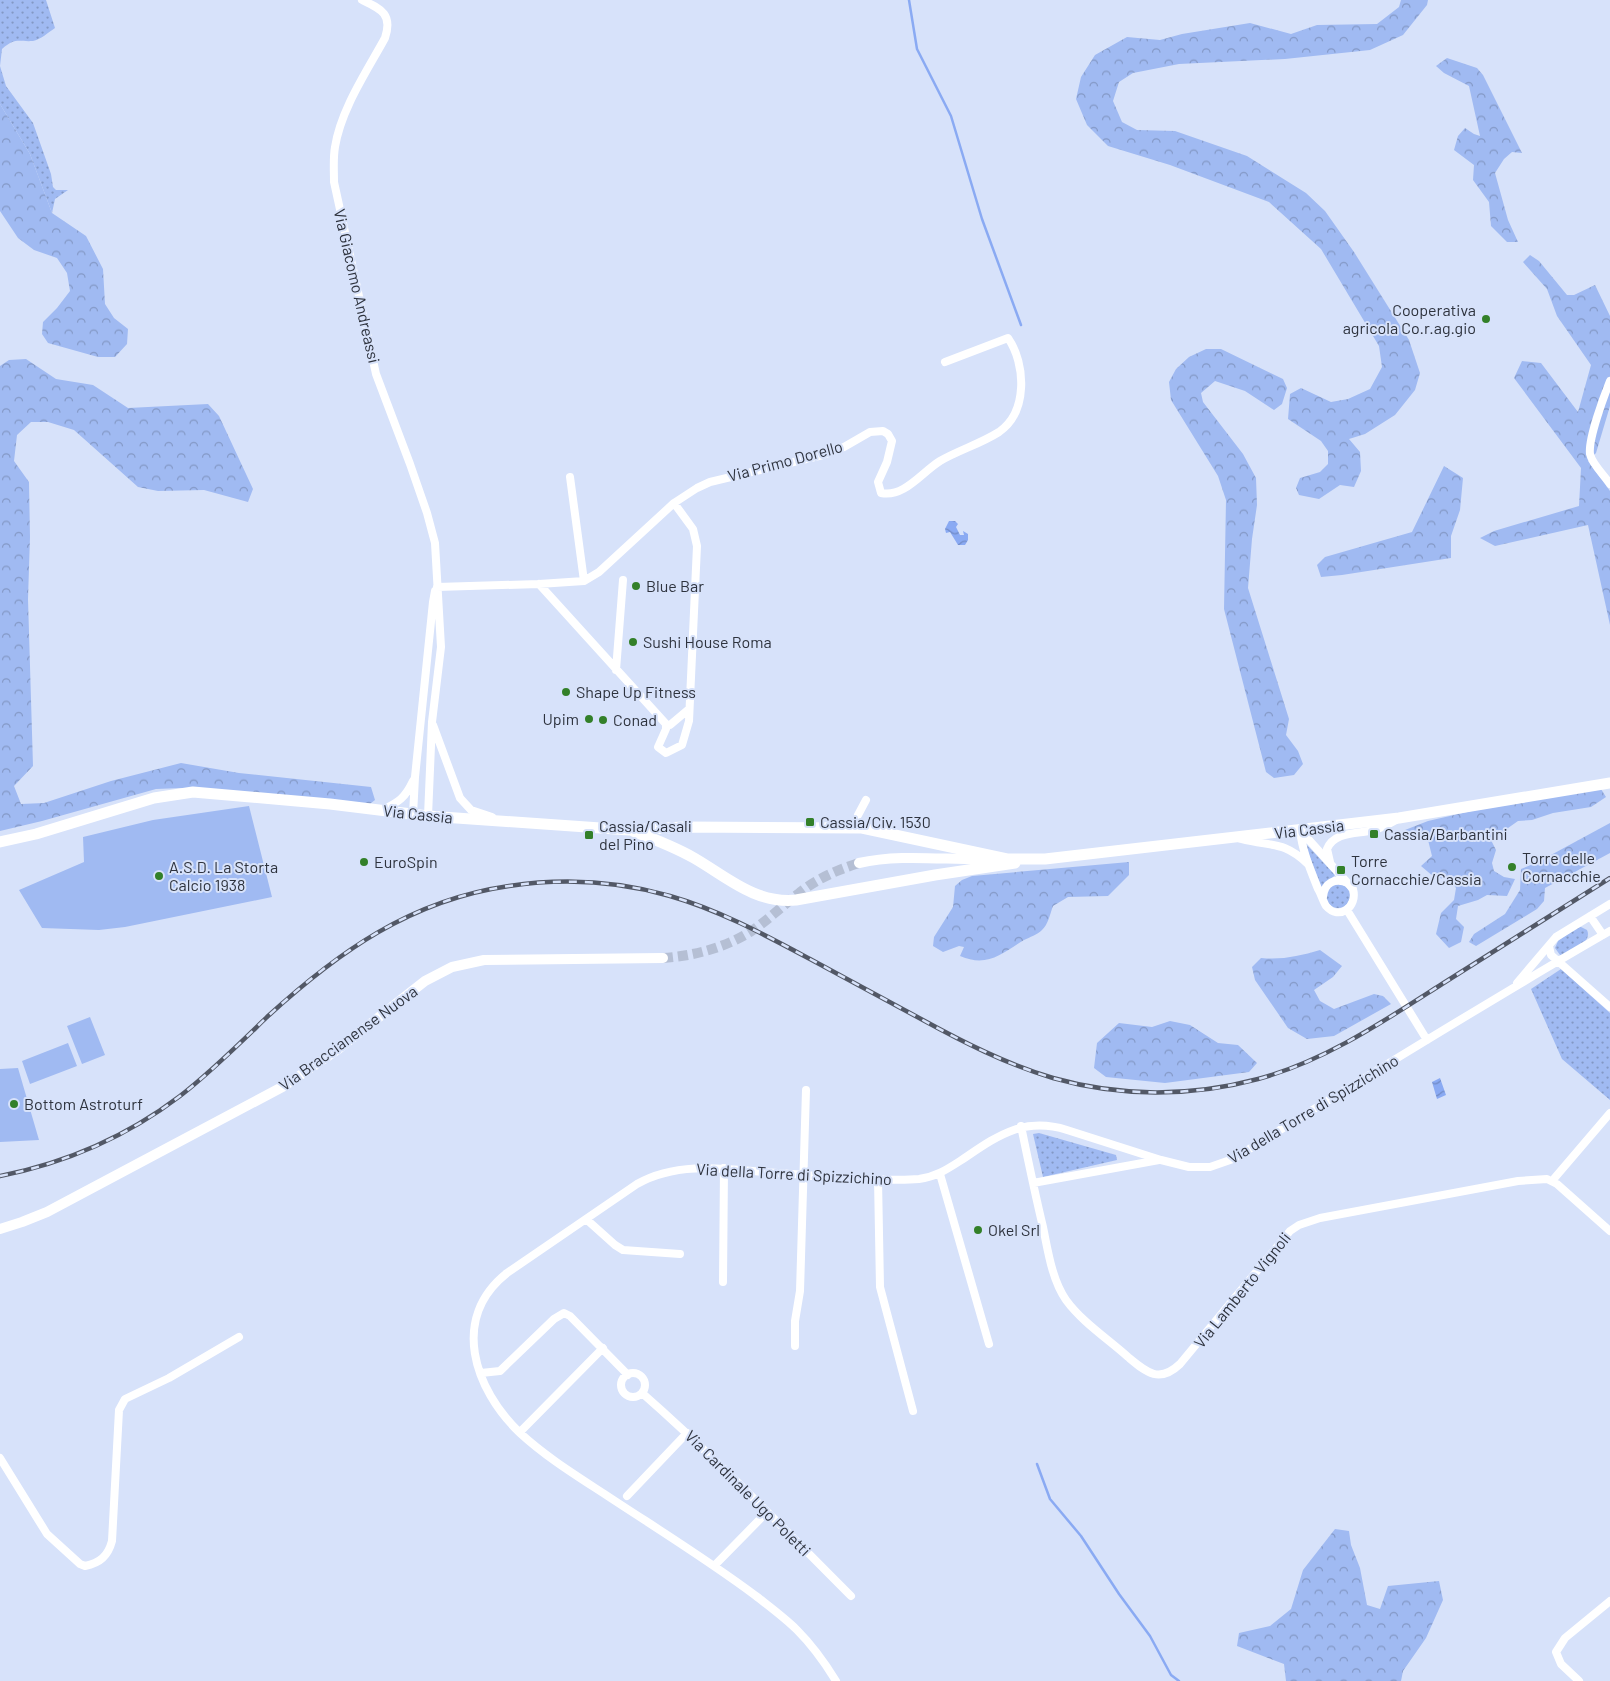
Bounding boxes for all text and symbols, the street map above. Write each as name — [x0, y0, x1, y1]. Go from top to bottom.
street label: Via Giacomo Andreassi — [331, 207, 384, 365]
place label: Cooperativa agricola Co.r.ag.gio — [1343, 300, 1476, 337]
marker: Cooperativa agricola Co.r.ag.gio — [1480, 313, 1492, 325]
street label: Via Primo Dorello — [725, 436, 844, 485]
place label: Blue Bar — [646, 576, 704, 595]
marker: Blue Bar — [630, 580, 642, 592]
place label: Sushi House Roma — [643, 632, 772, 651]
marker: Sushi House Roma — [627, 636, 639, 648]
place label: Shape Up Fitness — [576, 682, 696, 701]
marker: Shape Up Fitness — [560, 686, 572, 698]
place label: Upim — [542, 709, 579, 728]
place label: Conad — [613, 710, 657, 729]
marker: Upim — [583, 713, 595, 725]
marker: Conad — [597, 714, 609, 726]
street label: Via Cassia — [382, 800, 454, 827]
place label: Cassia/Civ. 1530 — [820, 812, 931, 831]
street label: Via Cassia — [1273, 815, 1345, 842]
place label: Cassia/Casali del Pino — [599, 816, 692, 853]
marker: Cassia/Civ. 1530 — [804, 816, 816, 828]
place label: Cassia/Barbantini — [1384, 824, 1508, 843]
marker: Cassia/Barbantini — [1368, 828, 1380, 840]
marker: Cassia/Casali del Pino — [583, 829, 595, 841]
place label: Torre delle Cornacchie — [1522, 848, 1601, 885]
place label: Torre Cornacchie/Cassia — [1351, 851, 1481, 888]
place label: EuroSpin — [374, 852, 438, 871]
marker: EuroSpin — [358, 856, 370, 868]
place label: A.S.D. La Storta Calcio 1938 — [169, 857, 278, 894]
marker: Torre delle Cornacchie — [1506, 861, 1518, 873]
marker: Torre Cornacchie/Cassia — [1335, 864, 1347, 876]
marker: A.S.D. La Storta Calcio 1938 — [153, 870, 165, 882]
street label: Via Braccianense Nuova — [275, 981, 421, 1094]
street label: Via della Torre di Spizzichino — [1224, 1050, 1402, 1167]
place label: Bottom Astroturf — [24, 1094, 143, 1113]
marker: Bottom Astroturf — [8, 1098, 20, 1110]
street label: Via della Torre di Spizzichino — [696, 1159, 892, 1188]
place label: Okel Srl — [988, 1220, 1040, 1239]
marker: Okel Srl — [972, 1224, 984, 1236]
street label: Via Lamberto Vignoli — [1189, 1228, 1294, 1351]
street label: Via Cardinale Ugo Poletti — [682, 1426, 815, 1559]

